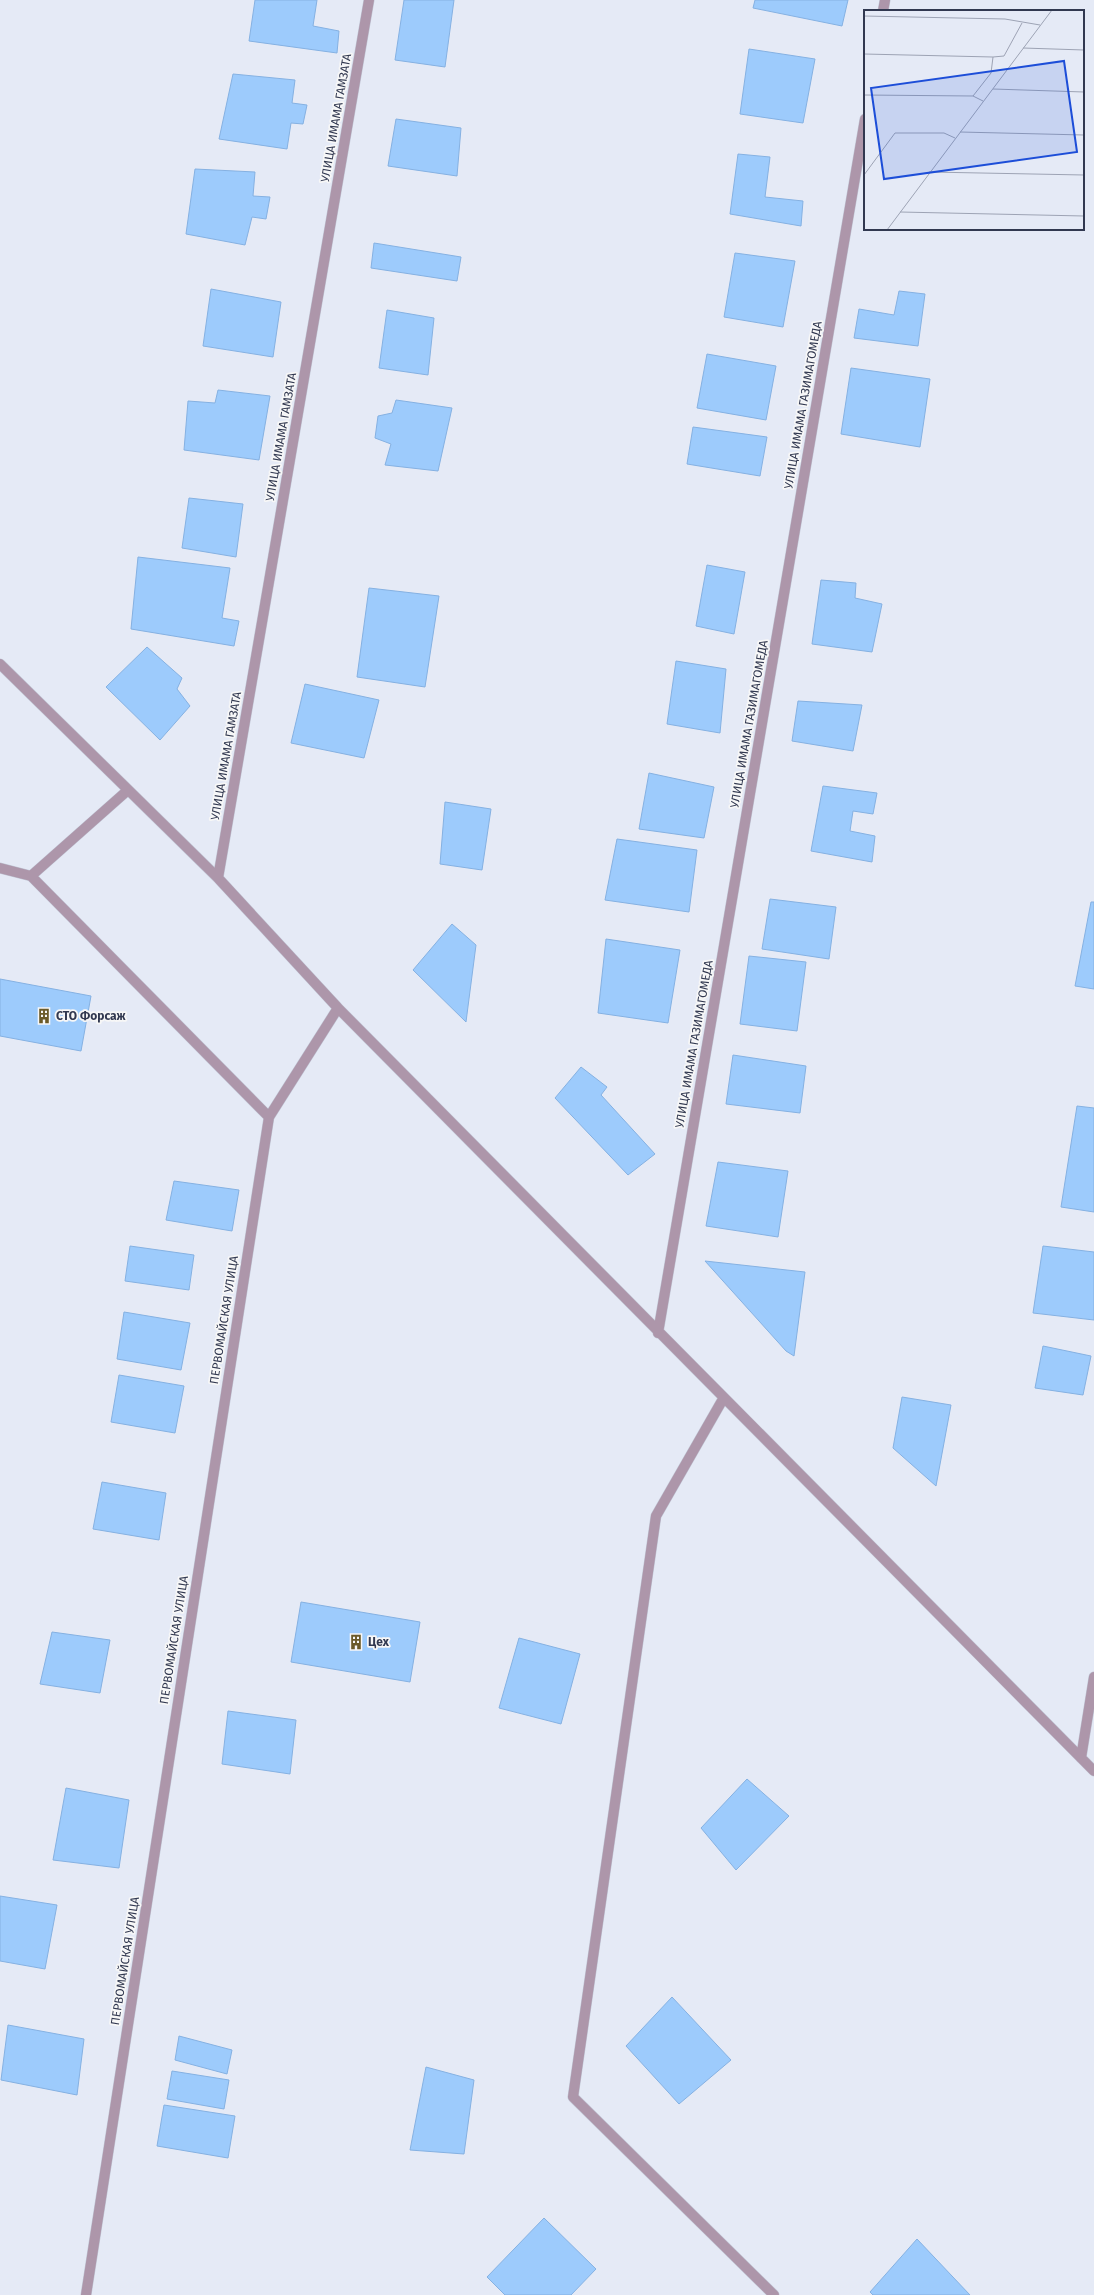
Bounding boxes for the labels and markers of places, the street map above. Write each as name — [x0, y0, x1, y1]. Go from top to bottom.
building icon: СТО Форсаж — [35, 1007, 53, 1025]
place label: СТО Форсаж — [56, 1009, 127, 1023]
building icon: Цех — [347, 1633, 365, 1651]
place label: Цех — [368, 1635, 390, 1649]

